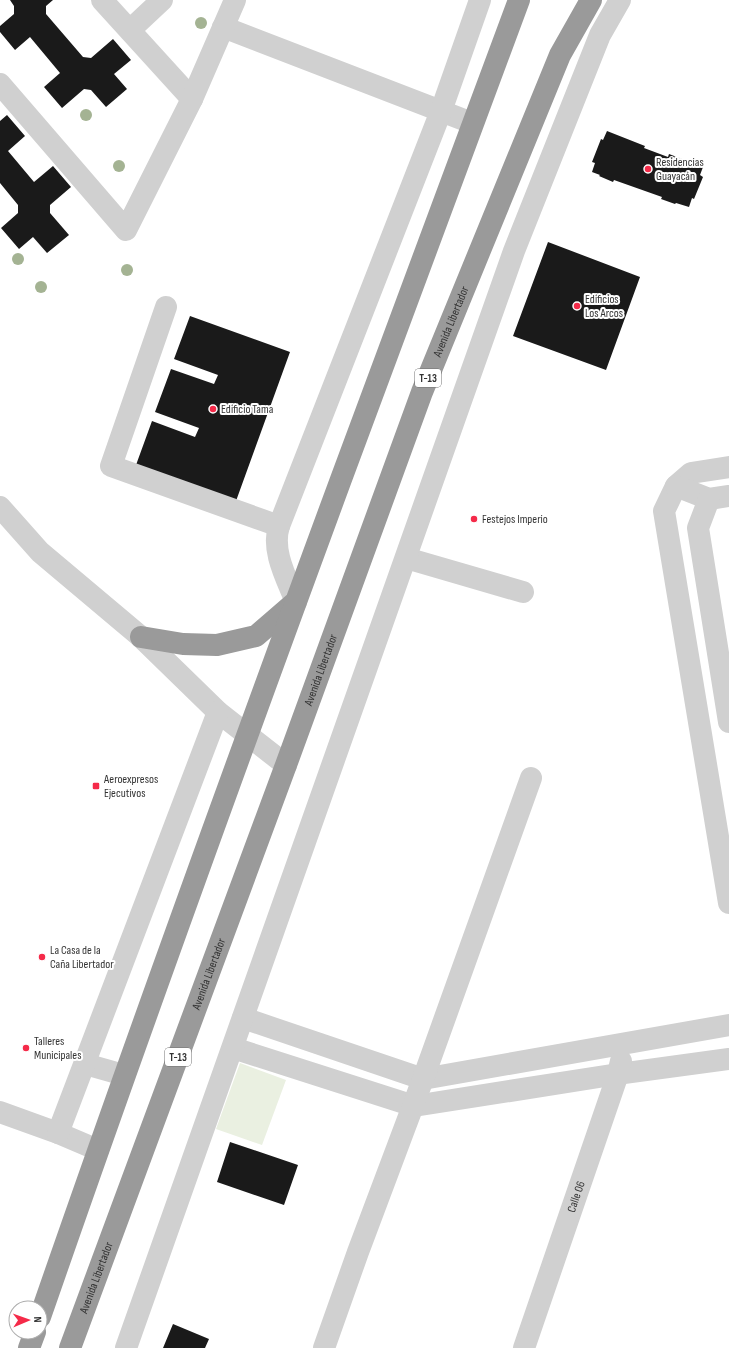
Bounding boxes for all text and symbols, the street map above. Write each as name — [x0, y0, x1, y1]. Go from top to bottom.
place label: Residencias Guayacán — [656, 155, 704, 184]
marker: Residencias Guayacán — [643, 164, 653, 174]
street label: Avenida Libertador — [429, 283, 472, 360]
place label: Edificios Los Arcos — [585, 292, 623, 321]
marker: Edificios Los Arcos — [572, 301, 582, 311]
road number: T-13 — [415, 369, 441, 387]
place label: Edificio Tama — [221, 402, 274, 417]
marker: Edificio Tama — [208, 404, 218, 414]
place label: Festejos Imperio — [482, 512, 548, 527]
marker: Festejos Imperio — [469, 514, 479, 524]
street label: Avenida Libertador — [300, 631, 341, 709]
place label: Aeroexpresos Ejecutivos — [103, 772, 158, 801]
marker: Aeroexpresos Ejecutivos — [91, 781, 101, 791]
street label: Avenida Libertador — [188, 936, 229, 1013]
place label: La Casa de la Caña Libertador — [50, 943, 114, 972]
marker: La Casa de la Caña Libertador — [37, 952, 47, 962]
place label: Talleres Municipales — [34, 1034, 81, 1063]
marker: Talleres Municipales — [21, 1043, 31, 1053]
road number: T-13 — [165, 1048, 191, 1066]
street label: Calle 06 — [564, 1179, 588, 1214]
street label: Avenida Libertador — [76, 1239, 116, 1316]
north arrow — [8, 1300, 48, 1340]
text: N — [31, 1317, 44, 1323]

